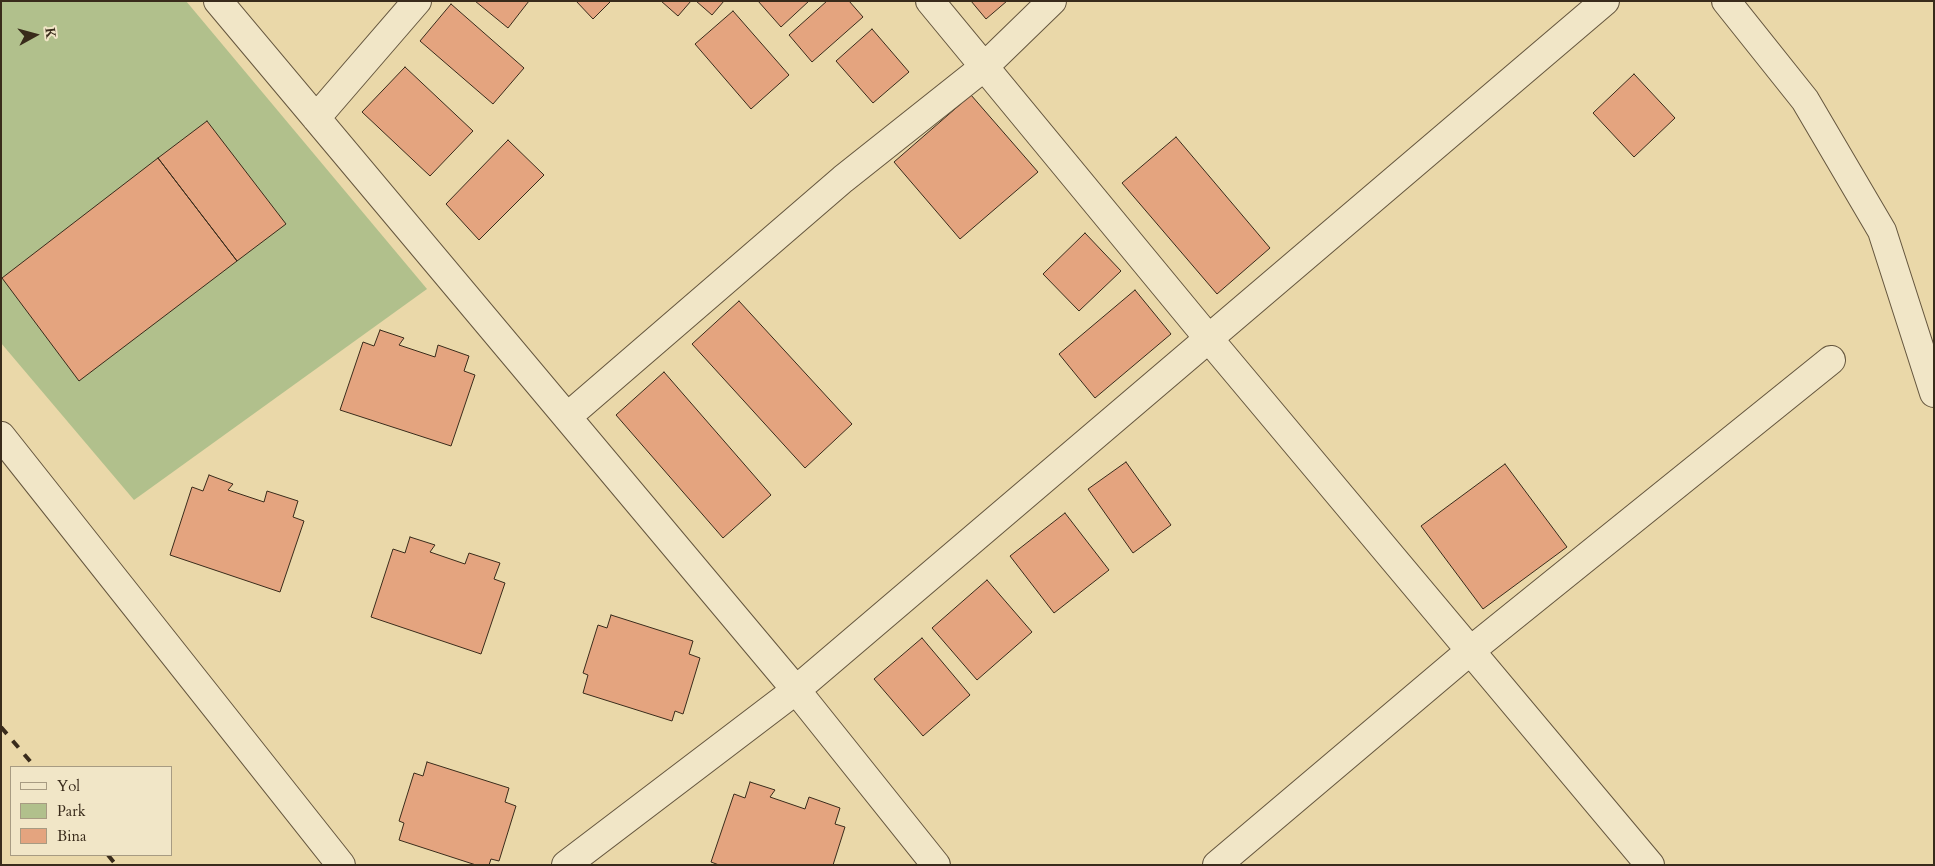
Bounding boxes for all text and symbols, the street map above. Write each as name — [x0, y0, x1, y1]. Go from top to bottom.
north arrow — [10, 10, 60, 60]
text: K — [40, 26, 61, 40]
legend — [10, 766, 172, 856]
text: Yol — [57, 776, 80, 796]
text: Park — [57, 801, 86, 821]
text: Bina — [57, 826, 86, 846]

